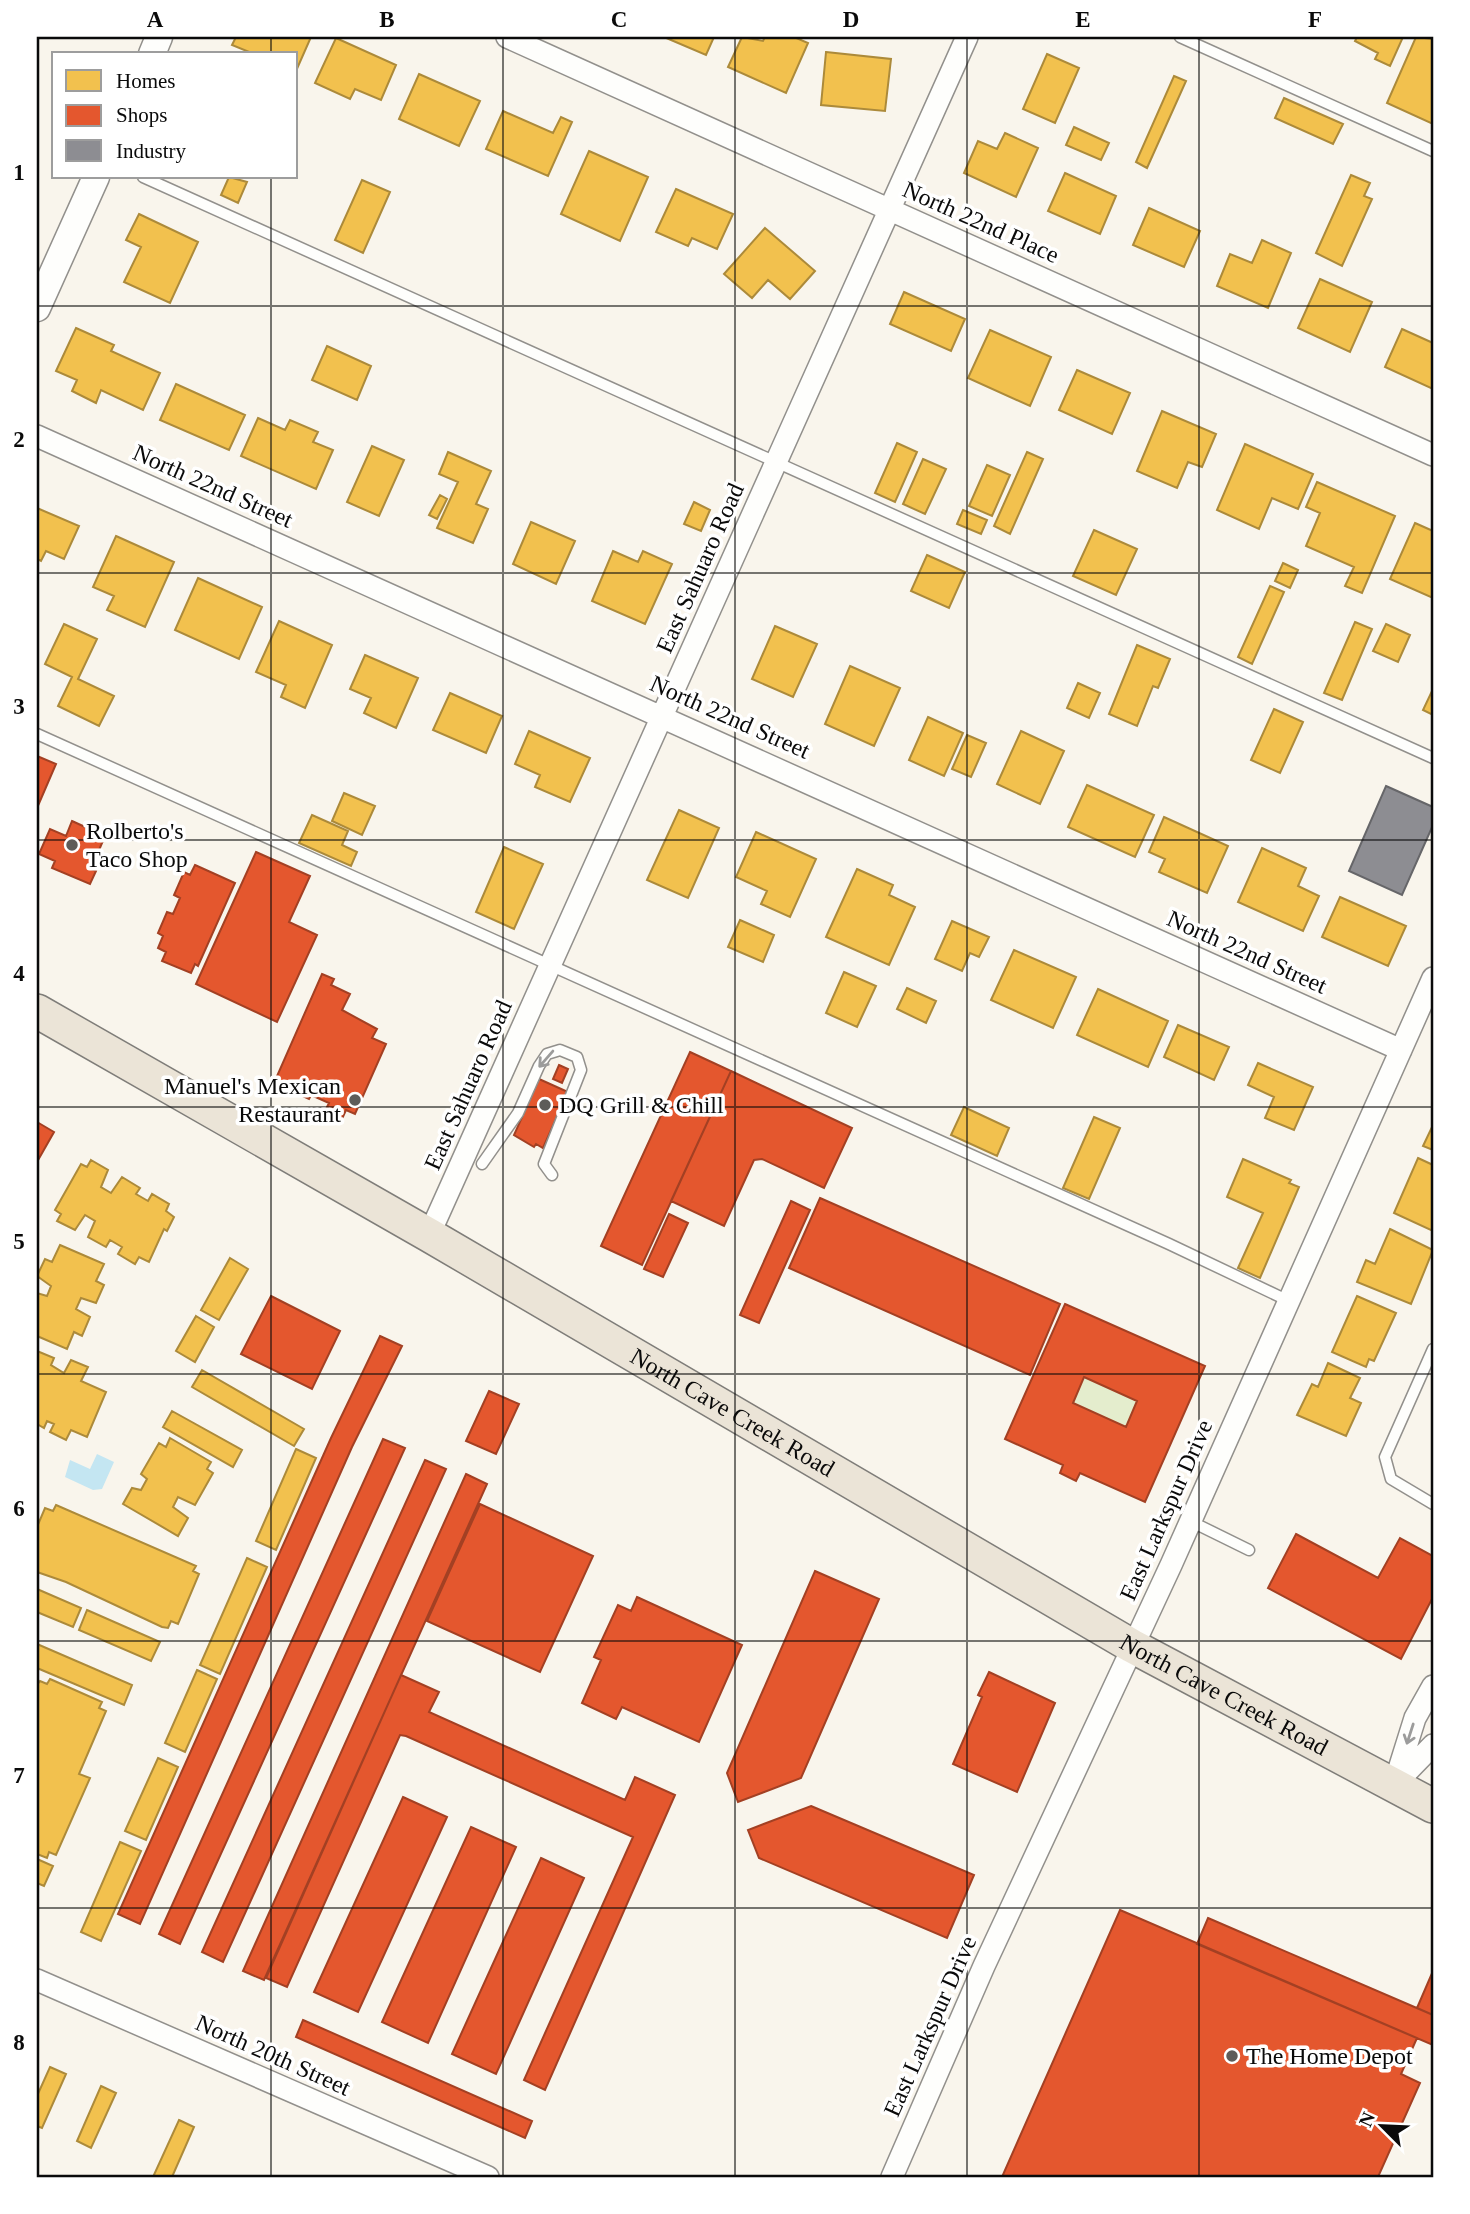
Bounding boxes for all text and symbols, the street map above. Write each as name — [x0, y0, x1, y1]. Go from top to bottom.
text: A — [147, 7, 164, 32]
text: B — [379, 7, 395, 32]
text: C — [611, 7, 627, 32]
text: D — [843, 7, 859, 32]
text: E — [1075, 7, 1091, 32]
text: F — [1308, 7, 1322, 32]
legend — [52, 52, 298, 178]
text: Homes — [116, 69, 176, 93]
text: Shops — [116, 103, 167, 127]
text: Industry — [116, 139, 186, 163]
text: 1 — [13, 160, 25, 185]
street label: North 22nd Place — [899, 176, 1063, 268]
text: 2 — [13, 427, 25, 452]
street label: North 22nd Street — [129, 439, 297, 533]
street label: East Sahuaro Road — [651, 479, 749, 657]
street label: North 22nd Street — [646, 670, 814, 764]
text: 3 — [13, 694, 25, 719]
place label: Rolberto's Taco Shop — [86, 818, 188, 872]
marker: Rolberto's Taco Shop — [64, 837, 80, 853]
street label: North 22nd Street — [1163, 905, 1331, 999]
text: 4 — [13, 961, 25, 986]
street label: East Sahuaro Road — [419, 996, 517, 1174]
one-way arrow — [538, 1050, 554, 1068]
place label: Manuel's Mexican Restaurant — [164, 1073, 341, 1127]
marker: Manuel's Mexican Restaurant — [347, 1092, 363, 1108]
place label: DQ Grill & Chill — [559, 1092, 724, 1118]
marker: DQ Grill & Chill — [537, 1097, 553, 1113]
text: 5 — [13, 1229, 25, 1254]
street label: North Cave Creek Road — [626, 1343, 839, 1482]
street label: East Larkspur Drive — [1115, 1416, 1217, 1604]
text: 6 — [13, 1496, 25, 1521]
street label: North Cave Creek Road — [1116, 1629, 1332, 1761]
one-way arrow — [1403, 1722, 1416, 1744]
text: 7 — [13, 1763, 25, 1788]
street label: East Larkspur Drive — [879, 1932, 981, 2120]
street label: North 20th Street — [192, 2009, 355, 2101]
text: 8 — [13, 2030, 25, 2055]
place label: The Home Depot — [1246, 2043, 1413, 2069]
marker: The Home Depot — [1224, 2048, 1240, 2064]
north arrow — [1348, 2092, 1418, 2162]
text: N — [1355, 2109, 1379, 2130]

